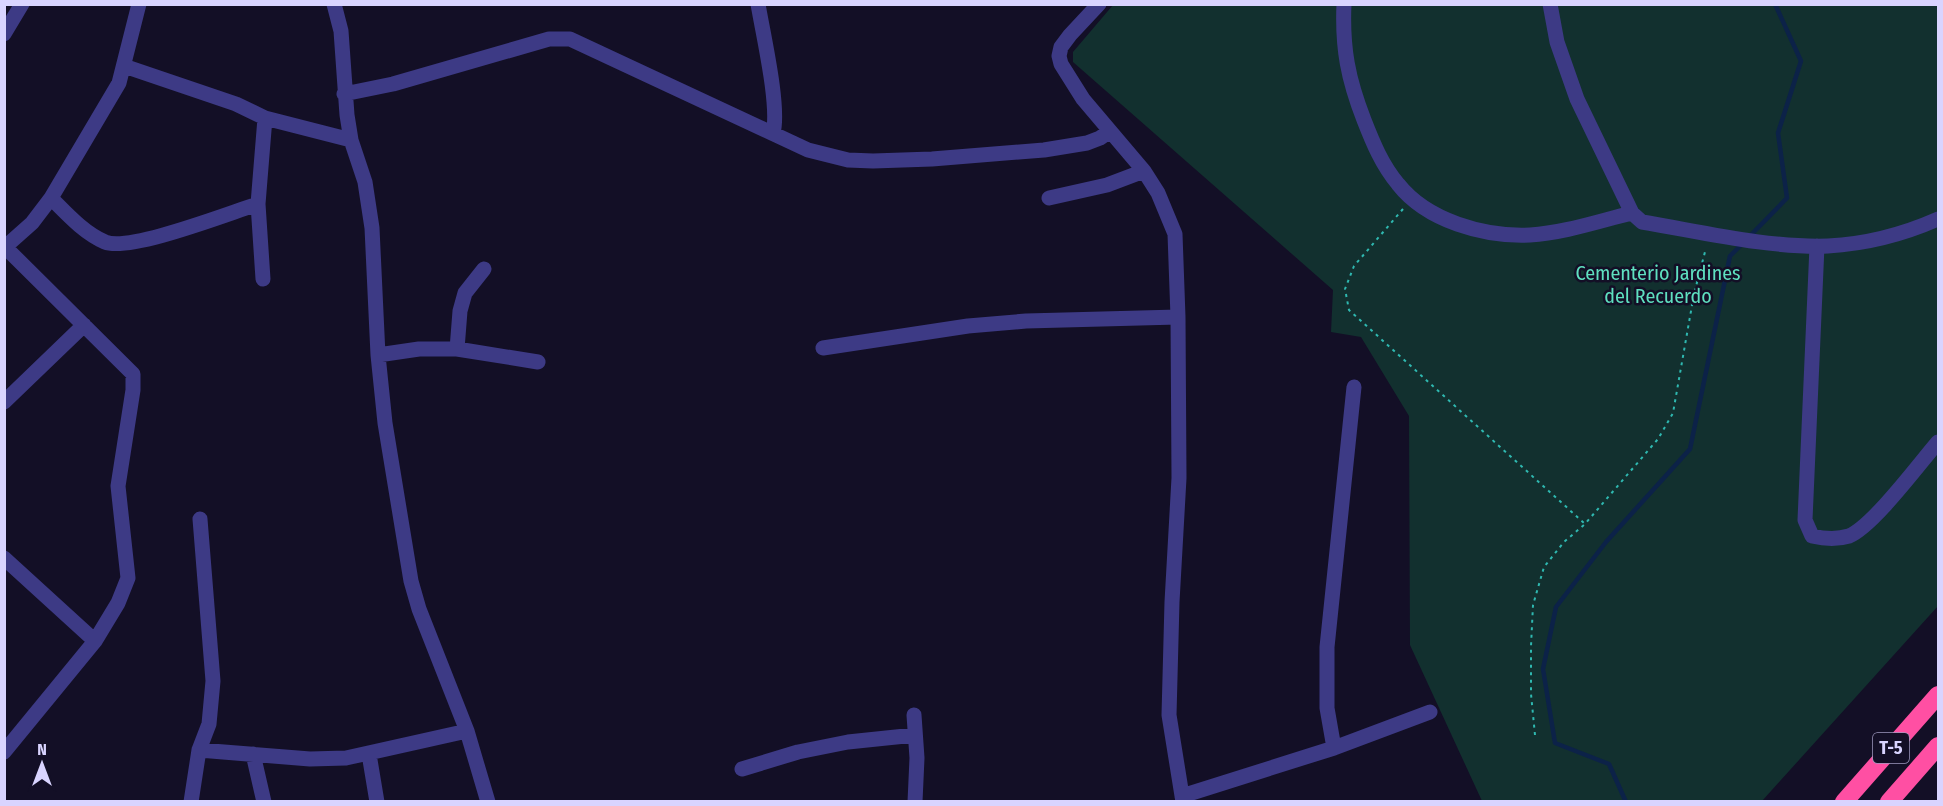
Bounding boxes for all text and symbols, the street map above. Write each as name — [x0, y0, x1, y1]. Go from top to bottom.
park label: Cementerio Jardines del Recuerdo — [1575, 261, 1741, 308]
road number: T-5 — [1873, 733, 1909, 763]
north arrow — [12, 734, 72, 794]
text: N — [37, 740, 47, 759]

